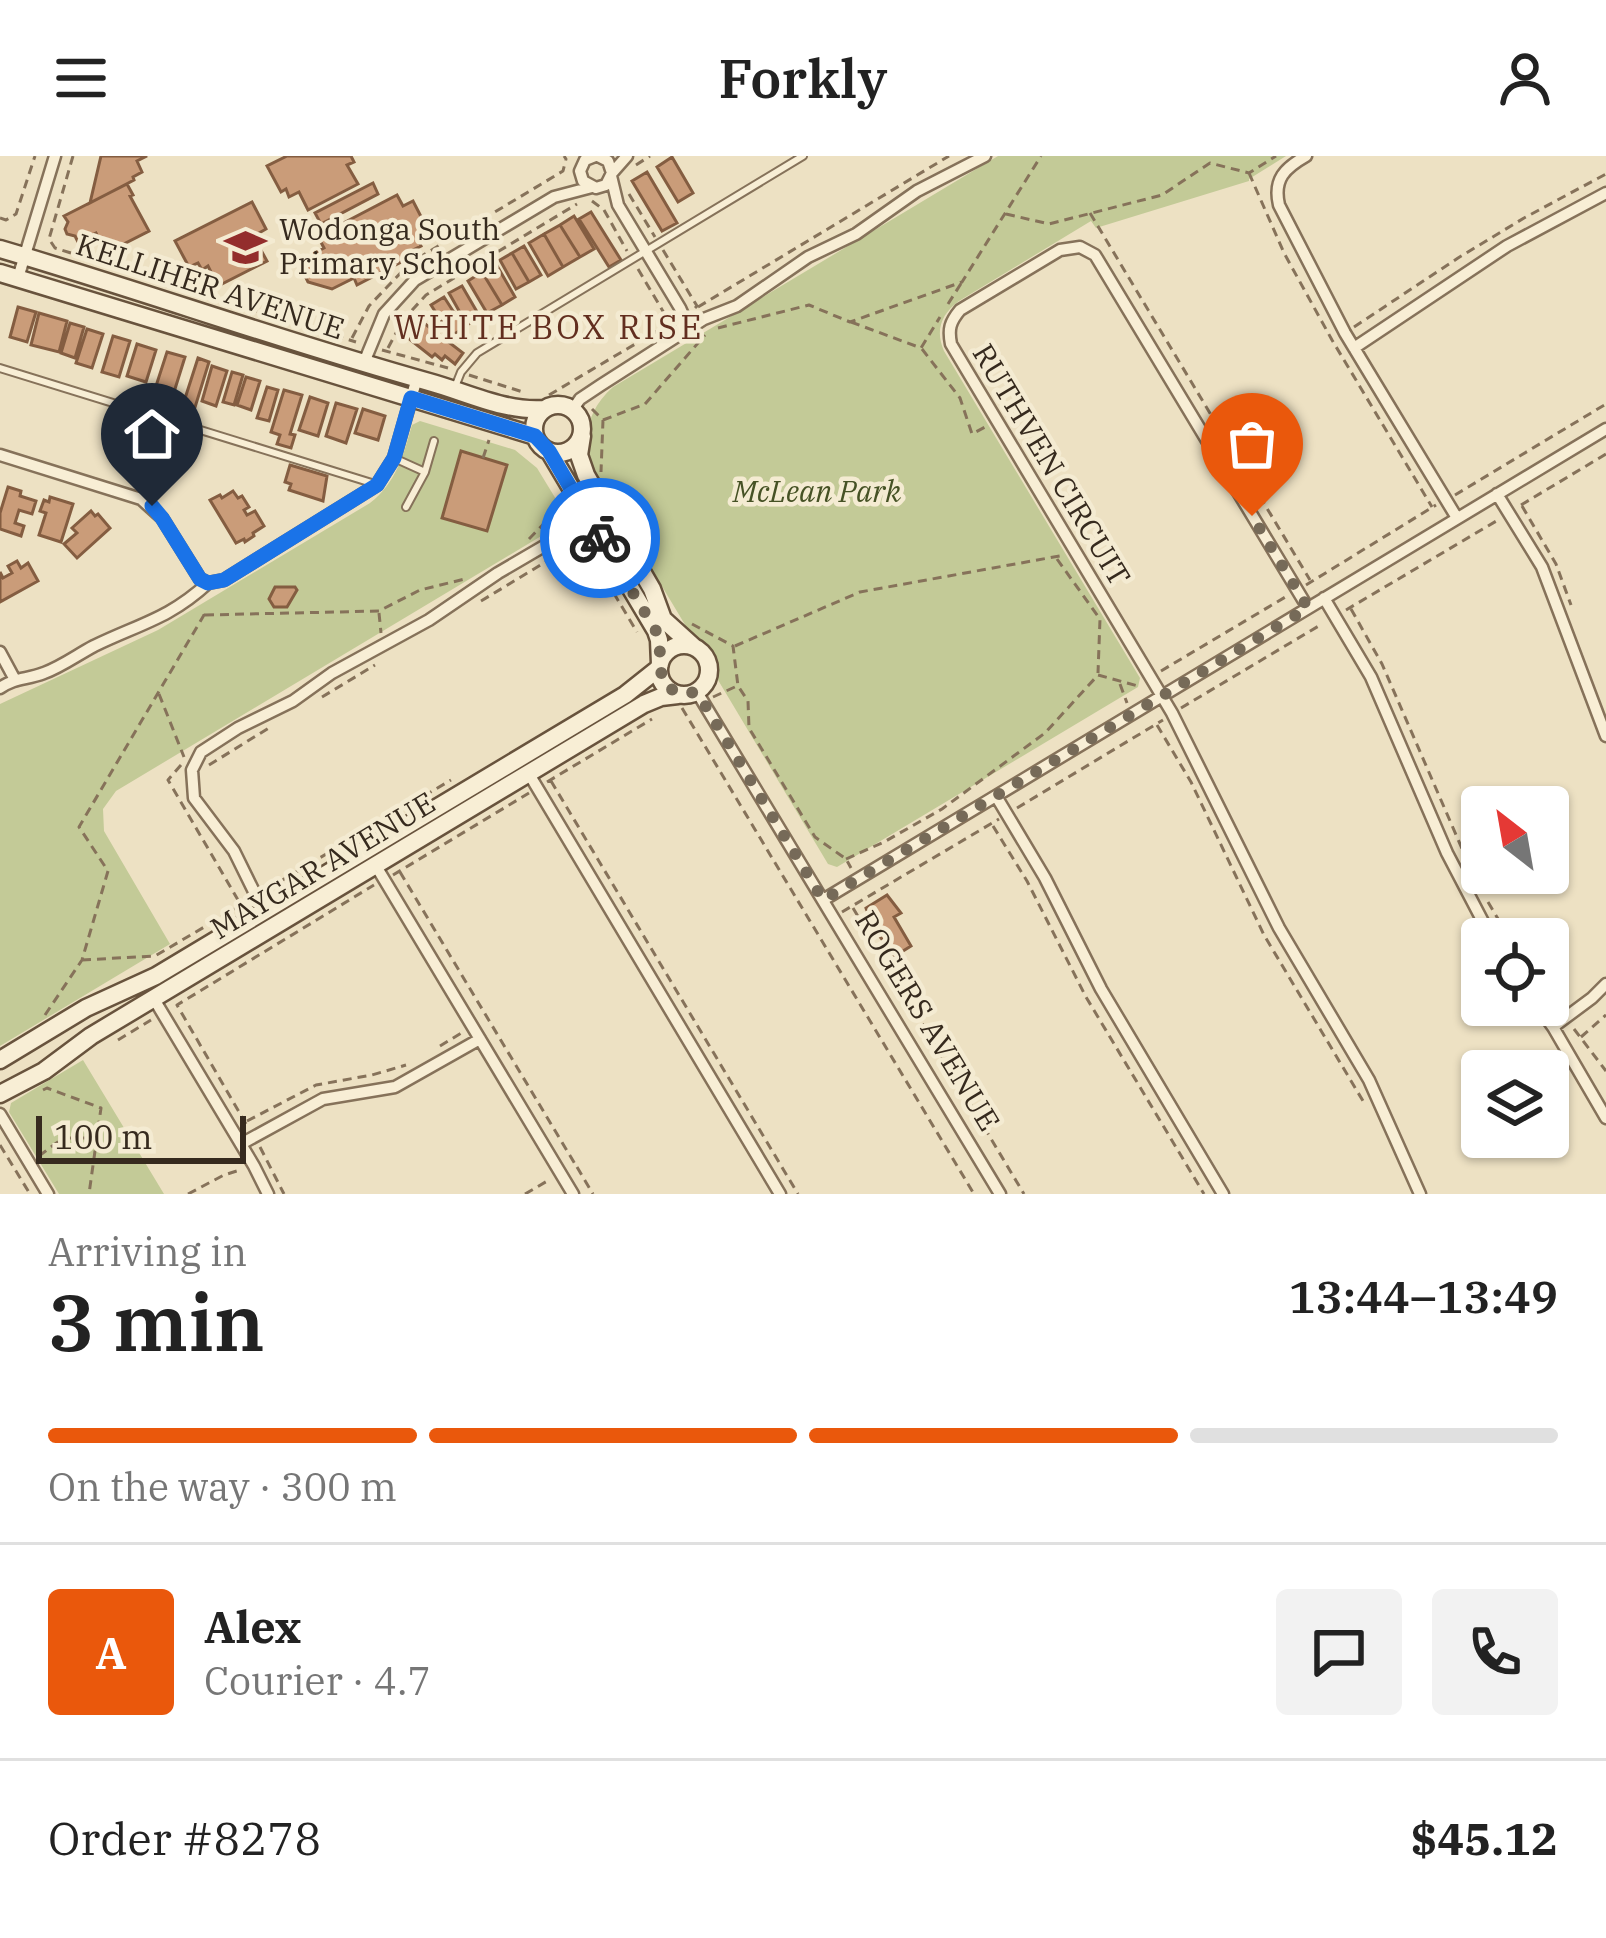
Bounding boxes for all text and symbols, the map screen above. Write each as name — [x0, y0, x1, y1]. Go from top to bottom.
text: Forkly — [719, 43, 887, 113]
icon: menu — [48, 45, 114, 111]
icon: person — [1492, 45, 1558, 111]
place label: Wodonga South Primary School — [279, 209, 500, 282]
street label: KELLIHER AVENUE — [72, 224, 349, 347]
school or university icon: Wodonga South Primary School — [222, 224, 268, 270]
district label: WHITE BOX RISE — [394, 305, 704, 348]
street label: RUTHVEN CIRCUIT — [965, 336, 1140, 592]
pin — [101, 383, 203, 506]
pin — [1201, 393, 1303, 516]
icon: home — [119, 401, 185, 467]
icon: bag — [1219, 411, 1285, 477]
park label: McLean Park — [732, 471, 901, 510]
courier — [540, 478, 660, 598]
icon: bike — [567, 505, 633, 571]
street label: MAYGAR AVENUE — [203, 782, 442, 947]
north arrow — [1461, 786, 1569, 894]
map controls — [1461, 786, 1569, 1158]
street label: ROGERS AVENUE — [847, 903, 1009, 1137]
button: locate — [1461, 918, 1569, 1026]
button: layers — [1461, 1050, 1569, 1158]
scale bar — [36, 1110, 246, 1163]
text: 100 m — [54, 1115, 153, 1158]
text: Arriving in — [48, 1226, 247, 1277]
text: 13:44–13:49 — [1289, 1267, 1558, 1325]
text: 3 min — [48, 1271, 265, 1372]
text: On the way · 300 m — [48, 1461, 397, 1512]
button: chat — [1276, 1589, 1402, 1715]
button: phone — [1432, 1589, 1558, 1715]
text: Alex — [204, 1597, 301, 1655]
text: A — [95, 1623, 127, 1681]
text: Courier · 4.7 — [204, 1655, 431, 1706]
text: Order #8278 — [48, 1809, 321, 1867]
text: $45.12 — [1411, 1809, 1558, 1867]

